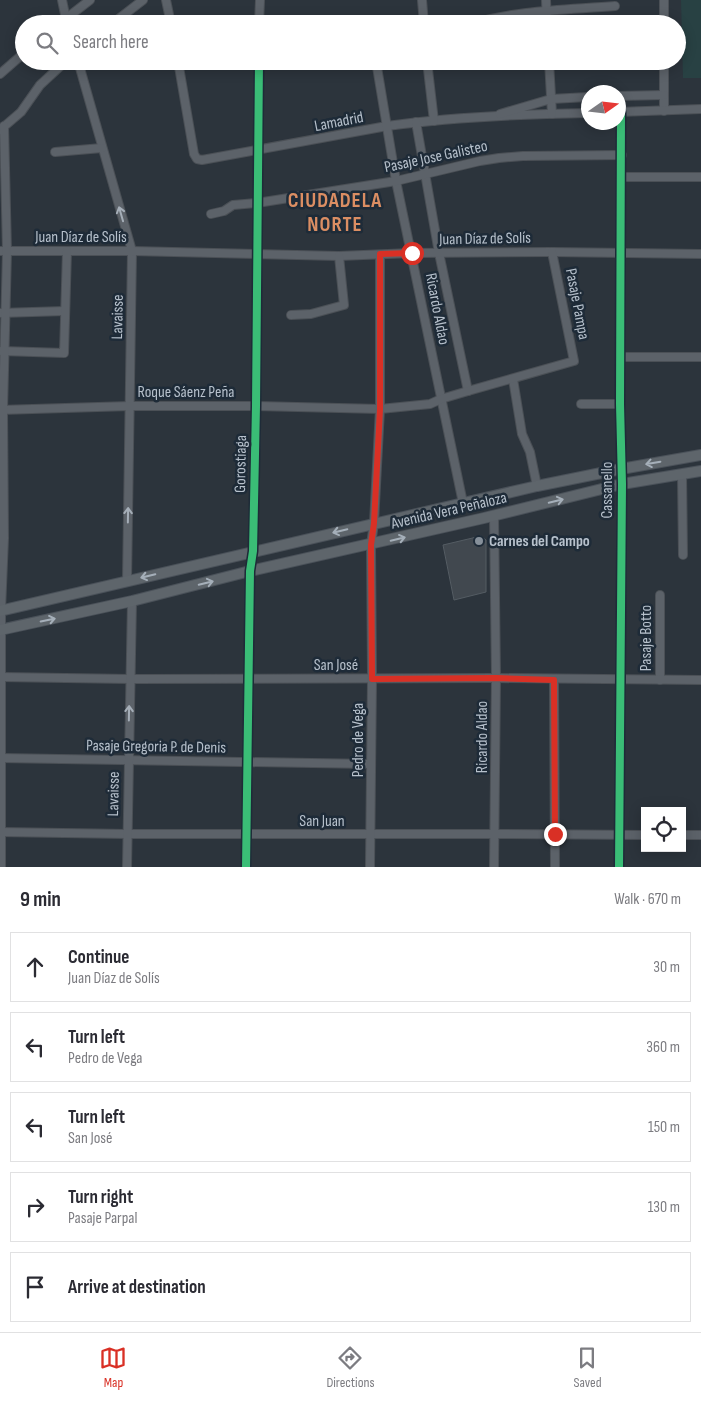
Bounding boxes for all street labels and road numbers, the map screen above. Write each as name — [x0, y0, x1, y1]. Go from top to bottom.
street label: Lamadrid — [313, 108, 365, 136]
street label: Pasaje Jose Galisteo — [383, 137, 489, 177]
street label: Juan Díaz de Solís — [34, 228, 127, 247]
street label: Juan Díaz de Solís — [438, 229, 531, 249]
street label: Pasaje Pampa — [561, 267, 593, 341]
street label: Ricardo Aldao — [421, 272, 453, 346]
street label: Lavaisse — [108, 294, 128, 340]
street label: Roque Sáenz Peña — [138, 383, 234, 402]
street label: Gorostiaga — [231, 435, 251, 493]
street label: Cassanello — [598, 462, 617, 518]
street label: Avenida Vera Peñaloza — [388, 488, 509, 534]
street label: Pasaje Botto — [637, 605, 656, 671]
street label: San José — [314, 656, 358, 675]
street label: Ricardo Aldao — [473, 701, 492, 773]
street label: Pedro de Vega — [349, 703, 368, 777]
street label: Pasaje Gregoria P. de Denis — [86, 736, 226, 758]
street label: Lavaisse — [104, 771, 124, 817]
street label: San Juan — [299, 812, 345, 831]

